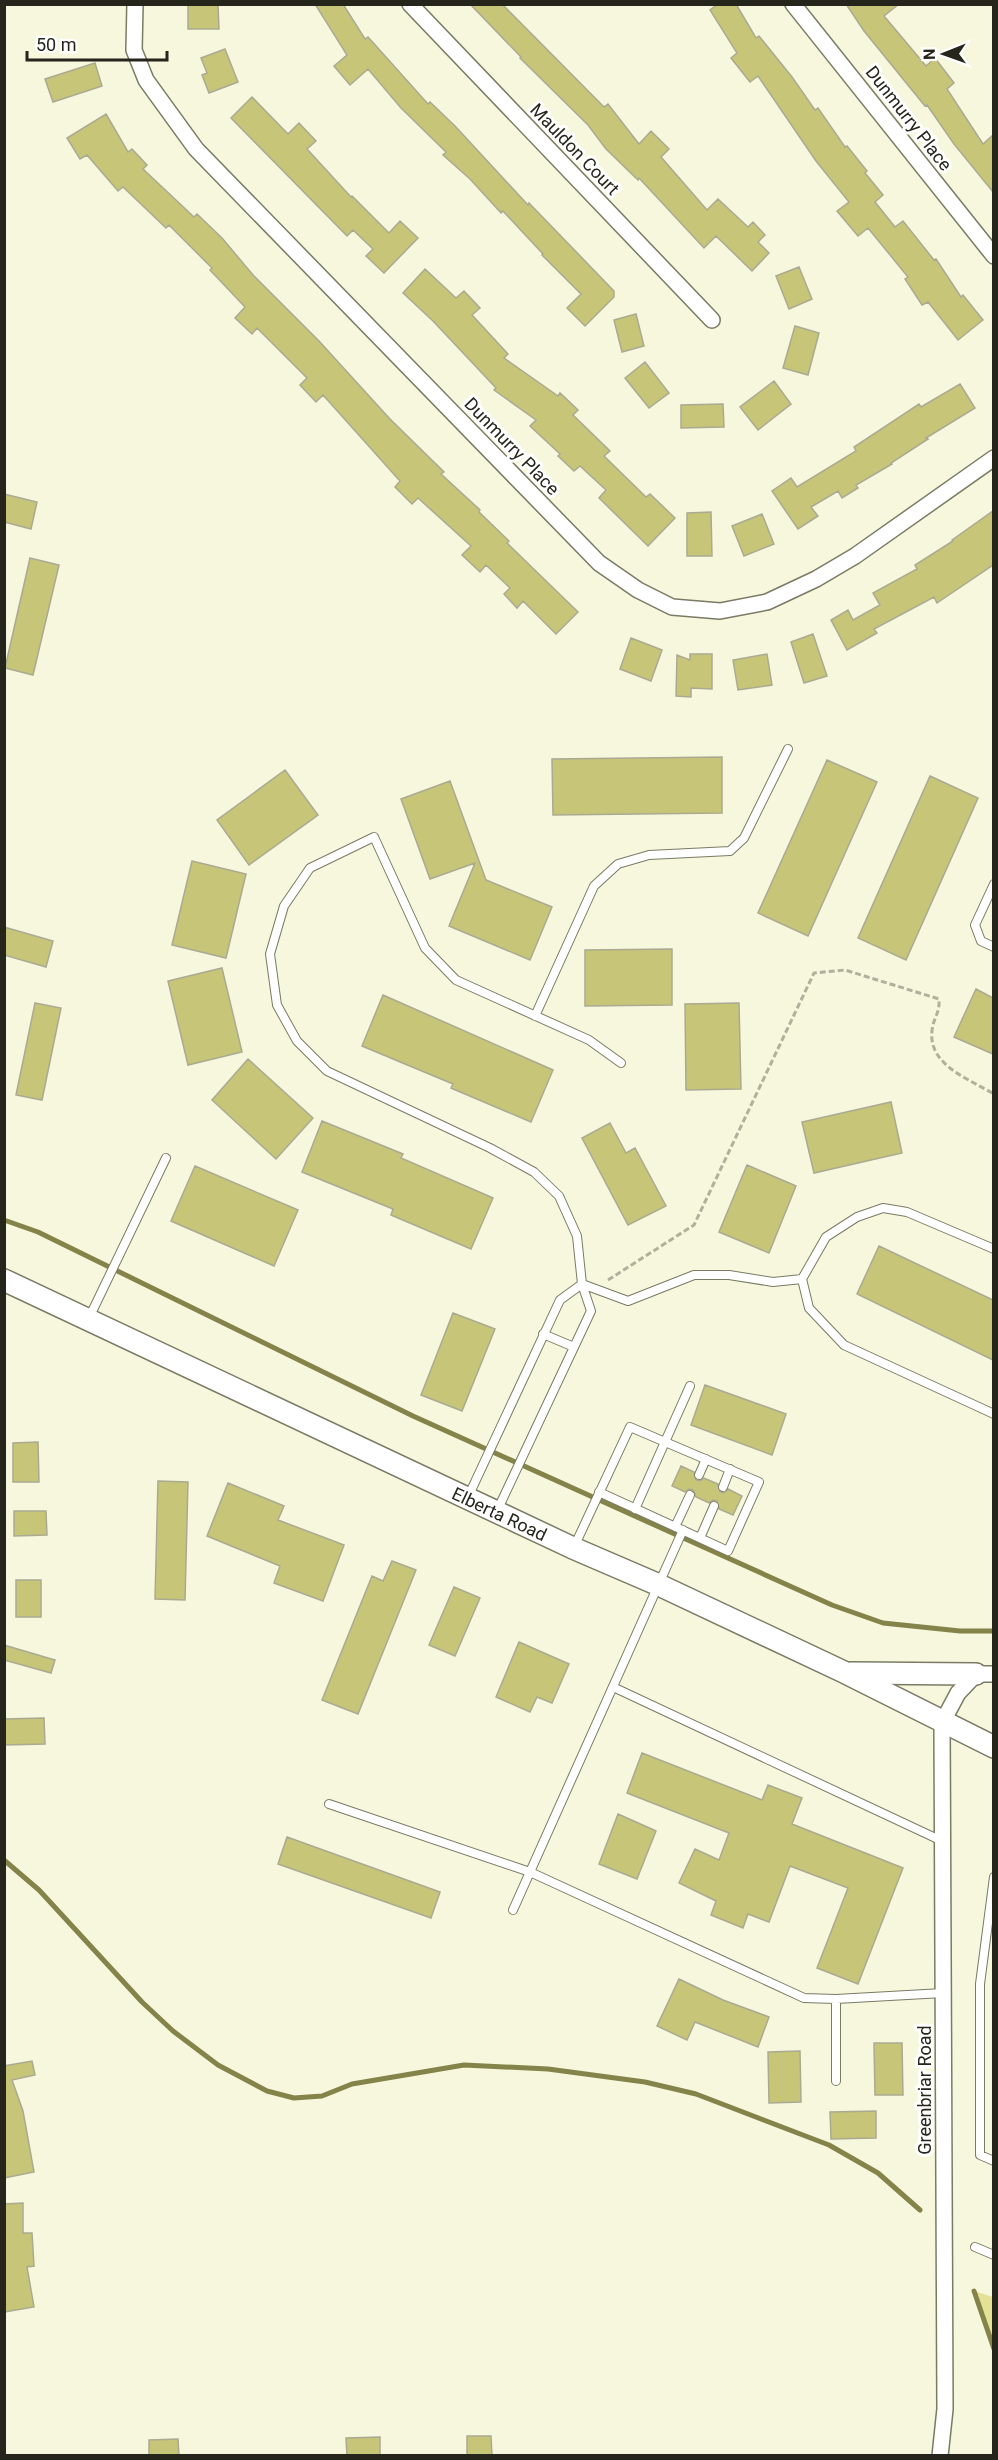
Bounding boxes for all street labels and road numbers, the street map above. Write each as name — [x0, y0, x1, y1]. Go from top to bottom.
street label: Dunmurry Place — [862, 61, 956, 175]
street label: Mauldon Court — [526, 99, 624, 199]
street label: Dunmurry Place — [460, 393, 564, 499]
street label: Elberta Road — [449, 1482, 551, 1545]
street label: Greenbriar Road — [914, 2025, 935, 2155]

